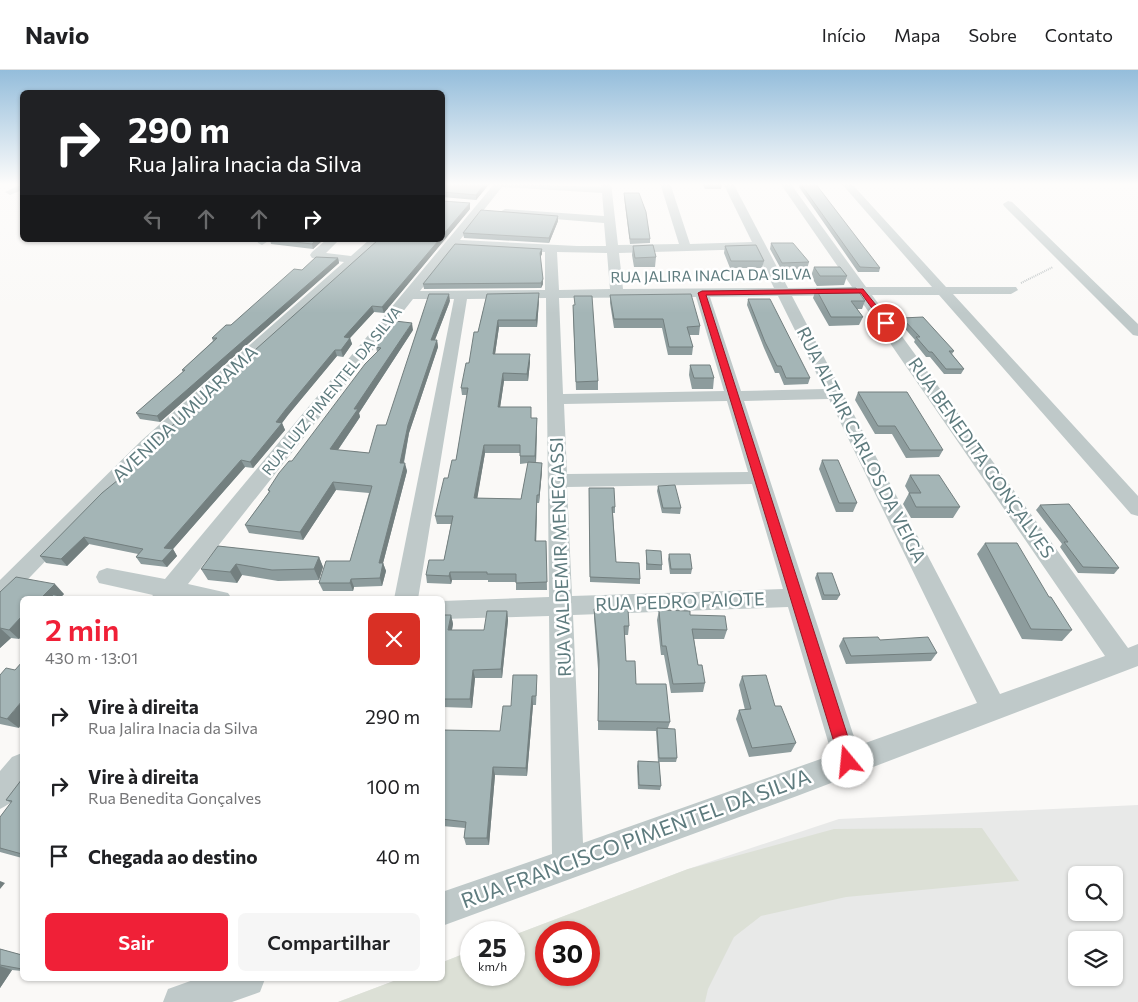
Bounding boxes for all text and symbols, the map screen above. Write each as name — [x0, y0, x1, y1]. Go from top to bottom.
text: Navio — [25, 20, 89, 49]
text: Início — [822, 24, 866, 46]
text: Mapa — [894, 24, 940, 46]
text: Sobre — [968, 24, 1017, 46]
text: Contato — [1045, 24, 1113, 46]
text: 290 m — [128, 107, 230, 150]
icon: right — [45, 110, 110, 175]
text: Rua Jalira Inacia da Silva — [128, 150, 362, 177]
icon: left — [139, 205, 167, 233]
icon: ahead — [192, 205, 220, 233]
icon: ahead — [245, 205, 273, 233]
icon: right — [298, 205, 326, 233]
street label: RUA JALIRA INACIA DA SILVA — [610, 264, 812, 286]
street label: RUA LUIZ PIMENTEL DA SILVA — [258, 302, 405, 478]
pin — [865, 302, 907, 344]
icon: arrive — [872, 309, 900, 337]
street label: RUA ALTAIR CARLOS DA VEIGA — [793, 323, 931, 566]
street label: AVENIDA UMUARAMA — [107, 340, 261, 486]
street label: RUA BENEDITA GONÇALVES — [904, 353, 1060, 562]
street label: RUA VALDEMIR MENEGASSI — [545, 437, 575, 677]
street label: RUA PEDRO PAIOTE — [595, 587, 765, 615]
text: 2 min — [45, 610, 119, 647]
button: close — [368, 613, 420, 665]
text: 430 m · 13:01 — [45, 648, 138, 667]
text: Vire à direita — [88, 695, 199, 718]
icon: right — [45, 702, 73, 730]
text: 290 m — [365, 705, 420, 728]
text: Rua Jalira Inacia da Silva — [88, 718, 258, 737]
position arrow — [821, 735, 873, 787]
street label: RUA FRANCISCO PIMENTEL DA SILVA — [457, 763, 814, 913]
text: Vire à direita — [88, 765, 199, 788]
icon: right — [45, 772, 73, 800]
text: 100 m — [367, 775, 420, 798]
text: Rua Benedita Gonçalves — [88, 788, 261, 807]
icon: arrive — [45, 842, 73, 870]
text: Chegada ao destino — [88, 845, 258, 868]
text: 40 m — [376, 845, 420, 868]
map controls — [1068, 866, 1123, 986]
button: search — [1068, 866, 1123, 921]
button: Sair — [45, 913, 228, 971]
button: Compartilhar — [238, 913, 420, 971]
speed limit sign: 30 — [535, 921, 600, 986]
button: layers — [1068, 931, 1123, 986]
text: 25 — [478, 932, 507, 962]
text: km/h — [478, 959, 507, 973]

